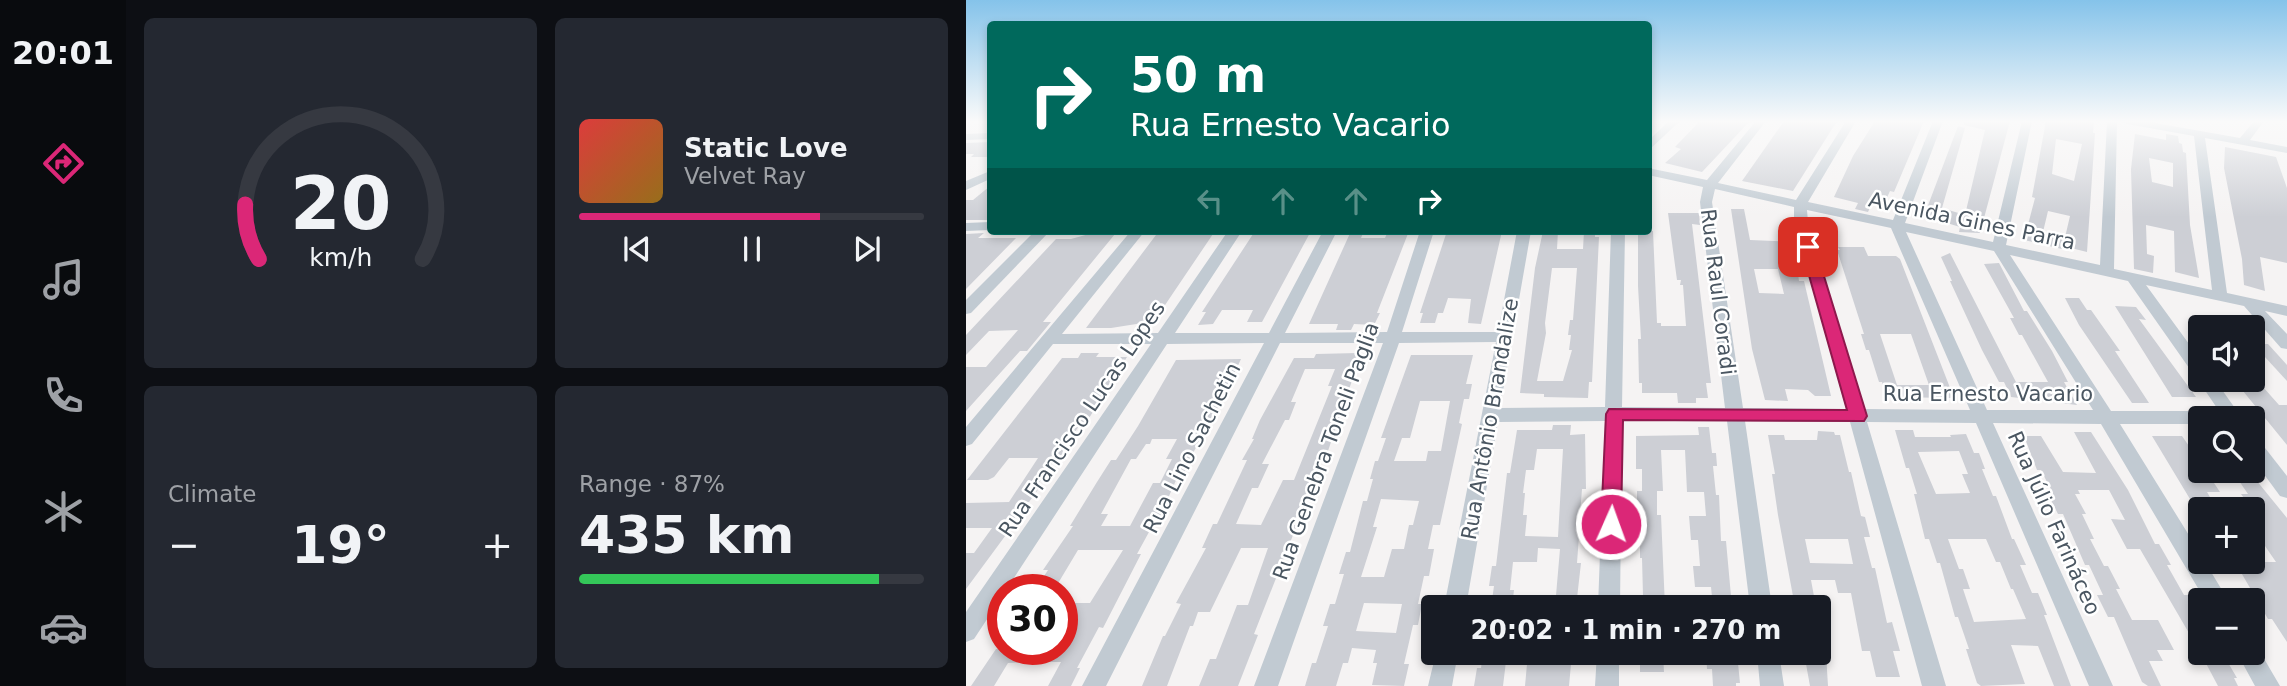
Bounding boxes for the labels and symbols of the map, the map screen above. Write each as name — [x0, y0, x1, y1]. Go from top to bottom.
street label: Avenida Gines Parra — [1866, 187, 2078, 255]
street label: Rua Raul Coradi — [1696, 207, 1740, 377]
pin — [1778, 217, 1838, 277]
street label: Rua Antônio Brandalize — [1457, 296, 1523, 542]
street label: Rua Francisco Lucas Lopes — [994, 297, 1170, 541]
street label: Rua Genebra Toneli Paglia — [1268, 319, 1384, 583]
street label: Rua Lino Sachetin — [1139, 359, 1245, 537]
street label: Rua Ernesto Vacario — [1883, 382, 2093, 406]
street label: Rua Júlio Farináceo — [2003, 428, 2105, 618]
position arrow — [1574, 487, 1648, 561]
speed limit sign: 30 — [987, 574, 1078, 665]

